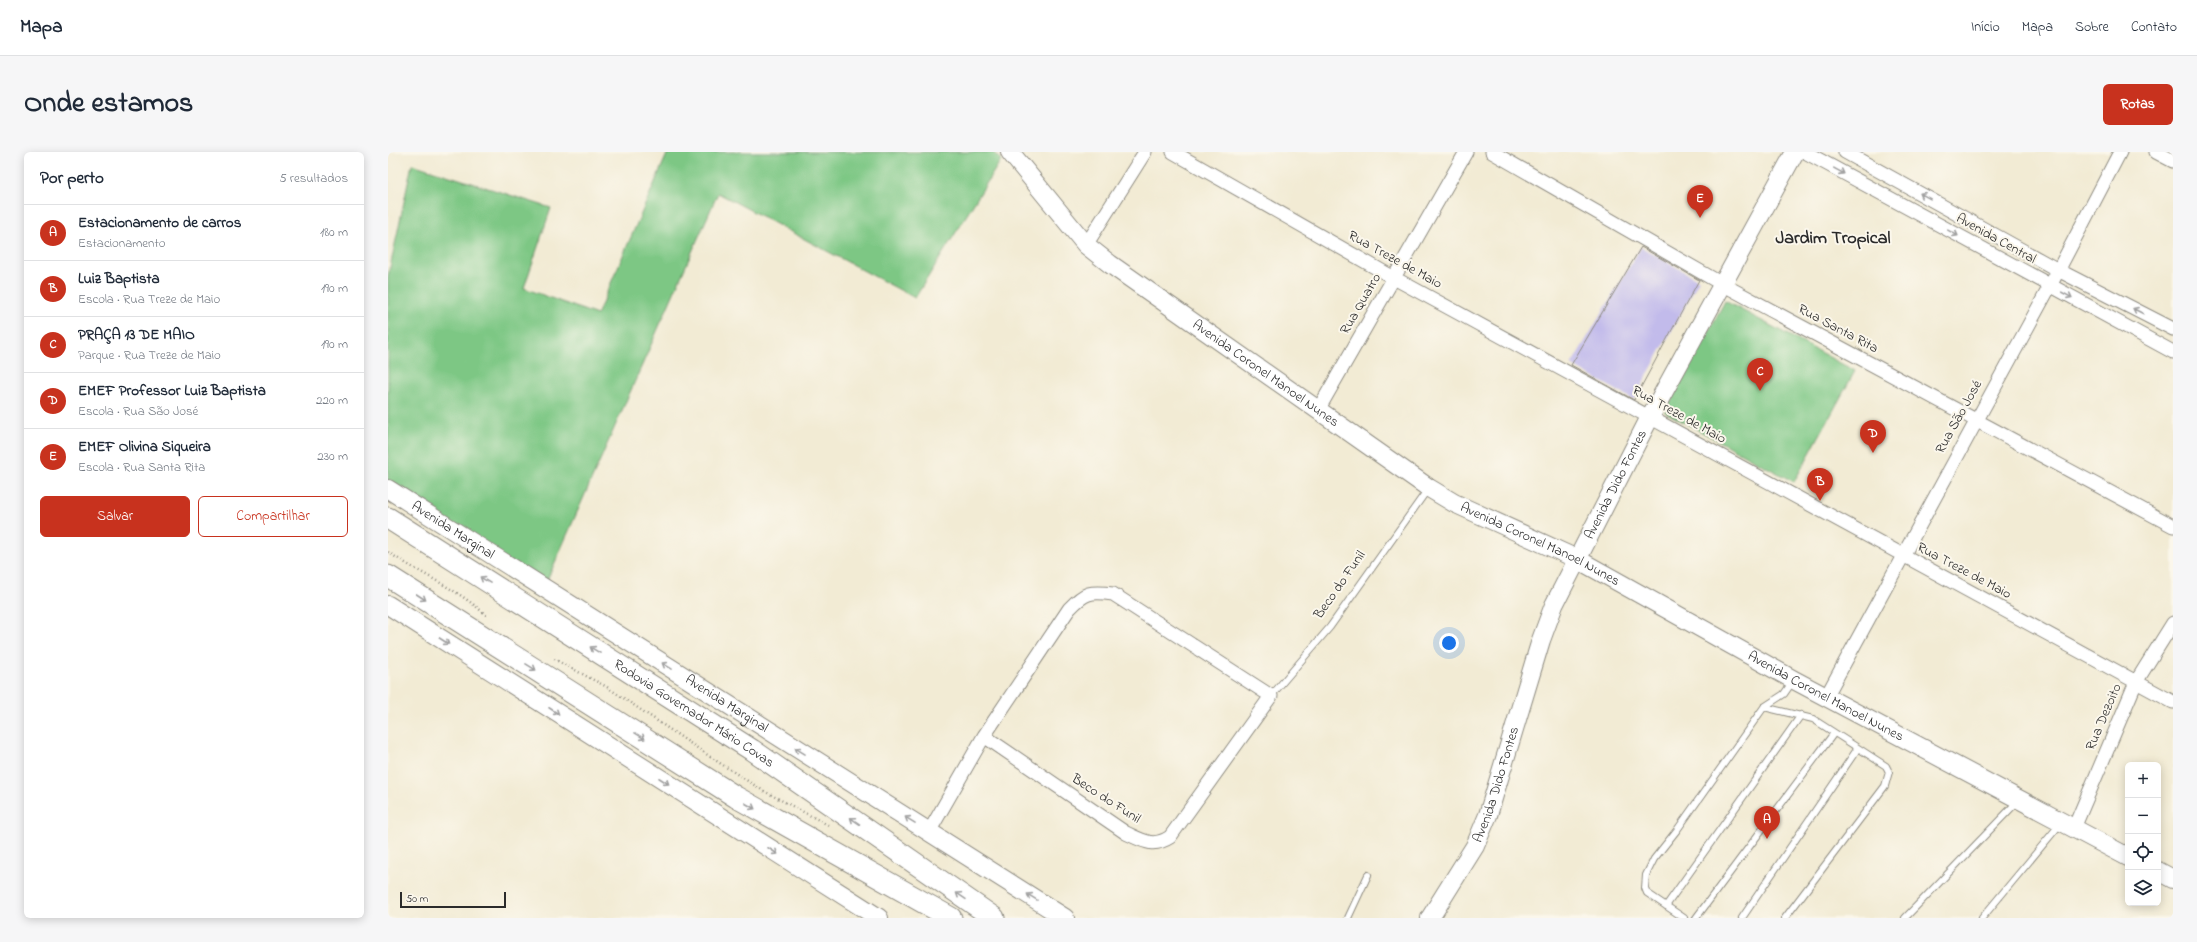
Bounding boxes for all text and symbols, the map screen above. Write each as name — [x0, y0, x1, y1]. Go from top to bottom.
text: Mapa — [20, 14, 62, 41]
text: Início — [1971, 17, 2000, 38]
text: Mapa — [2022, 17, 2053, 38]
text: Sobre — [2075, 17, 2109, 38]
text: Contato — [2131, 17, 2177, 38]
text: Onde estamos — [24, 84, 193, 125]
button: Rotas — [2103, 84, 2173, 125]
text: Por perto — [40, 166, 104, 191]
one-way arrow — [1833, 167, 1845, 175]
text: 5 resultados — [279, 169, 348, 188]
pin: E — [1687, 185, 1713, 218]
one-way arrow — [1919, 192, 1931, 200]
street label: Avenida Central — [1952, 208, 2040, 270]
text: Estacionamento de carros — [78, 212, 241, 234]
text: A — [49, 223, 57, 242]
text: 180 m — [320, 223, 348, 242]
street label: Rua Treze de Maio — [1344, 225, 1446, 295]
district label: Jardim Tropical — [1776, 226, 1890, 252]
one-way arrow — [1947, 230, 1959, 237]
text: Estacionamento — [78, 234, 166, 253]
text: Luiz Baptista — [78, 268, 160, 290]
street label: Rua Quatro — [1335, 269, 1387, 339]
text: B — [49, 279, 57, 298]
text: 190 m — [321, 279, 348, 298]
text: Escola · Rua Treze de Maio — [78, 290, 220, 309]
one-way arrow — [2061, 292, 2073, 300]
street label: Rua Santa Rita — [1794, 299, 1882, 359]
one-way arrow — [2132, 307, 2144, 314]
street label: Avenida Coronel Manoel Nunes — [1188, 315, 1343, 432]
text: PRAÇA 13 DE MAIO — [78, 324, 195, 346]
text: C — [49, 335, 57, 354]
text: 190 m — [321, 335, 348, 354]
text: Parque · Rua Treze de Maio — [78, 346, 221, 365]
pin: C — [1747, 358, 1773, 391]
street label: Rua São José — [1930, 376, 1988, 458]
text: EMEF Professor Luiz Baptista — [78, 380, 266, 402]
street label: Rua Treze de Maio — [1628, 380, 1730, 450]
text: D — [48, 391, 58, 410]
text: 220 m — [316, 391, 348, 410]
text: Escola · Rua São José — [78, 402, 198, 421]
pin: D — [1860, 420, 1886, 453]
street label: Avenida Dido Fontes — [1579, 426, 1652, 543]
text: EMEF Olivina Siqueira — [78, 436, 211, 458]
text: E — [49, 447, 57, 466]
text: 230 m — [317, 447, 348, 466]
text: Escola · Rua Santa Rita — [78, 458, 205, 477]
pin: B — [1807, 468, 1833, 501]
button: Salvar — [40, 496, 190, 537]
button: Compartilhar — [198, 496, 348, 537]
street label: Avenida Marginal — [407, 496, 499, 565]
street label: Avenida Coronel Manoel Nunes — [1457, 497, 1624, 591]
street label: Rua Treze de Maio — [1913, 537, 2015, 605]
street label: Beco do Funil — [1308, 547, 1371, 624]
one-way arrow — [480, 576, 491, 584]
one-way arrow — [415, 593, 426, 601]
your location — [1439, 633, 1459, 653]
one-way arrow — [439, 637, 450, 645]
one-way arrow — [589, 646, 600, 654]
street label: Avenida Coronel Manoel Nunes — [1744, 646, 1908, 747]
street label: Rodovia Governador Mário Covas — [609, 654, 779, 773]
one-way arrow — [525, 662, 536, 671]
one-way arrow — [661, 662, 673, 670]
street label: Avenida Marginal — [681, 669, 773, 738]
street label: Rua Dezoito — [2080, 680, 2128, 754]
one-way arrow — [548, 707, 559, 715]
street label: Avenida Dido Fontes — [1467, 724, 1525, 846]
one-way arrow — [634, 733, 646, 741]
one-way arrow — [795, 747, 806, 755]
map controls — [2125, 762, 2161, 906]
button: + — [2125, 762, 2161, 798]
street label: Beco do Funil — [1066, 768, 1145, 829]
one-way arrow — [658, 777, 669, 785]
button: − — [2125, 798, 2161, 834]
one-way arrow — [744, 802, 756, 810]
pin: A — [1754, 806, 1780, 839]
one-way arrow — [904, 816, 916, 824]
one-way arrow — [850, 817, 861, 825]
button: locate — [2125, 834, 2161, 870]
one-way arrow — [767, 847, 779, 855]
button: layers — [2125, 870, 2161, 906]
scale bar — [400, 890, 506, 909]
text: 50 m — [406, 891, 428, 907]
one-way arrow — [956, 892, 967, 900]
one-way arrow — [1027, 893, 1038, 901]

